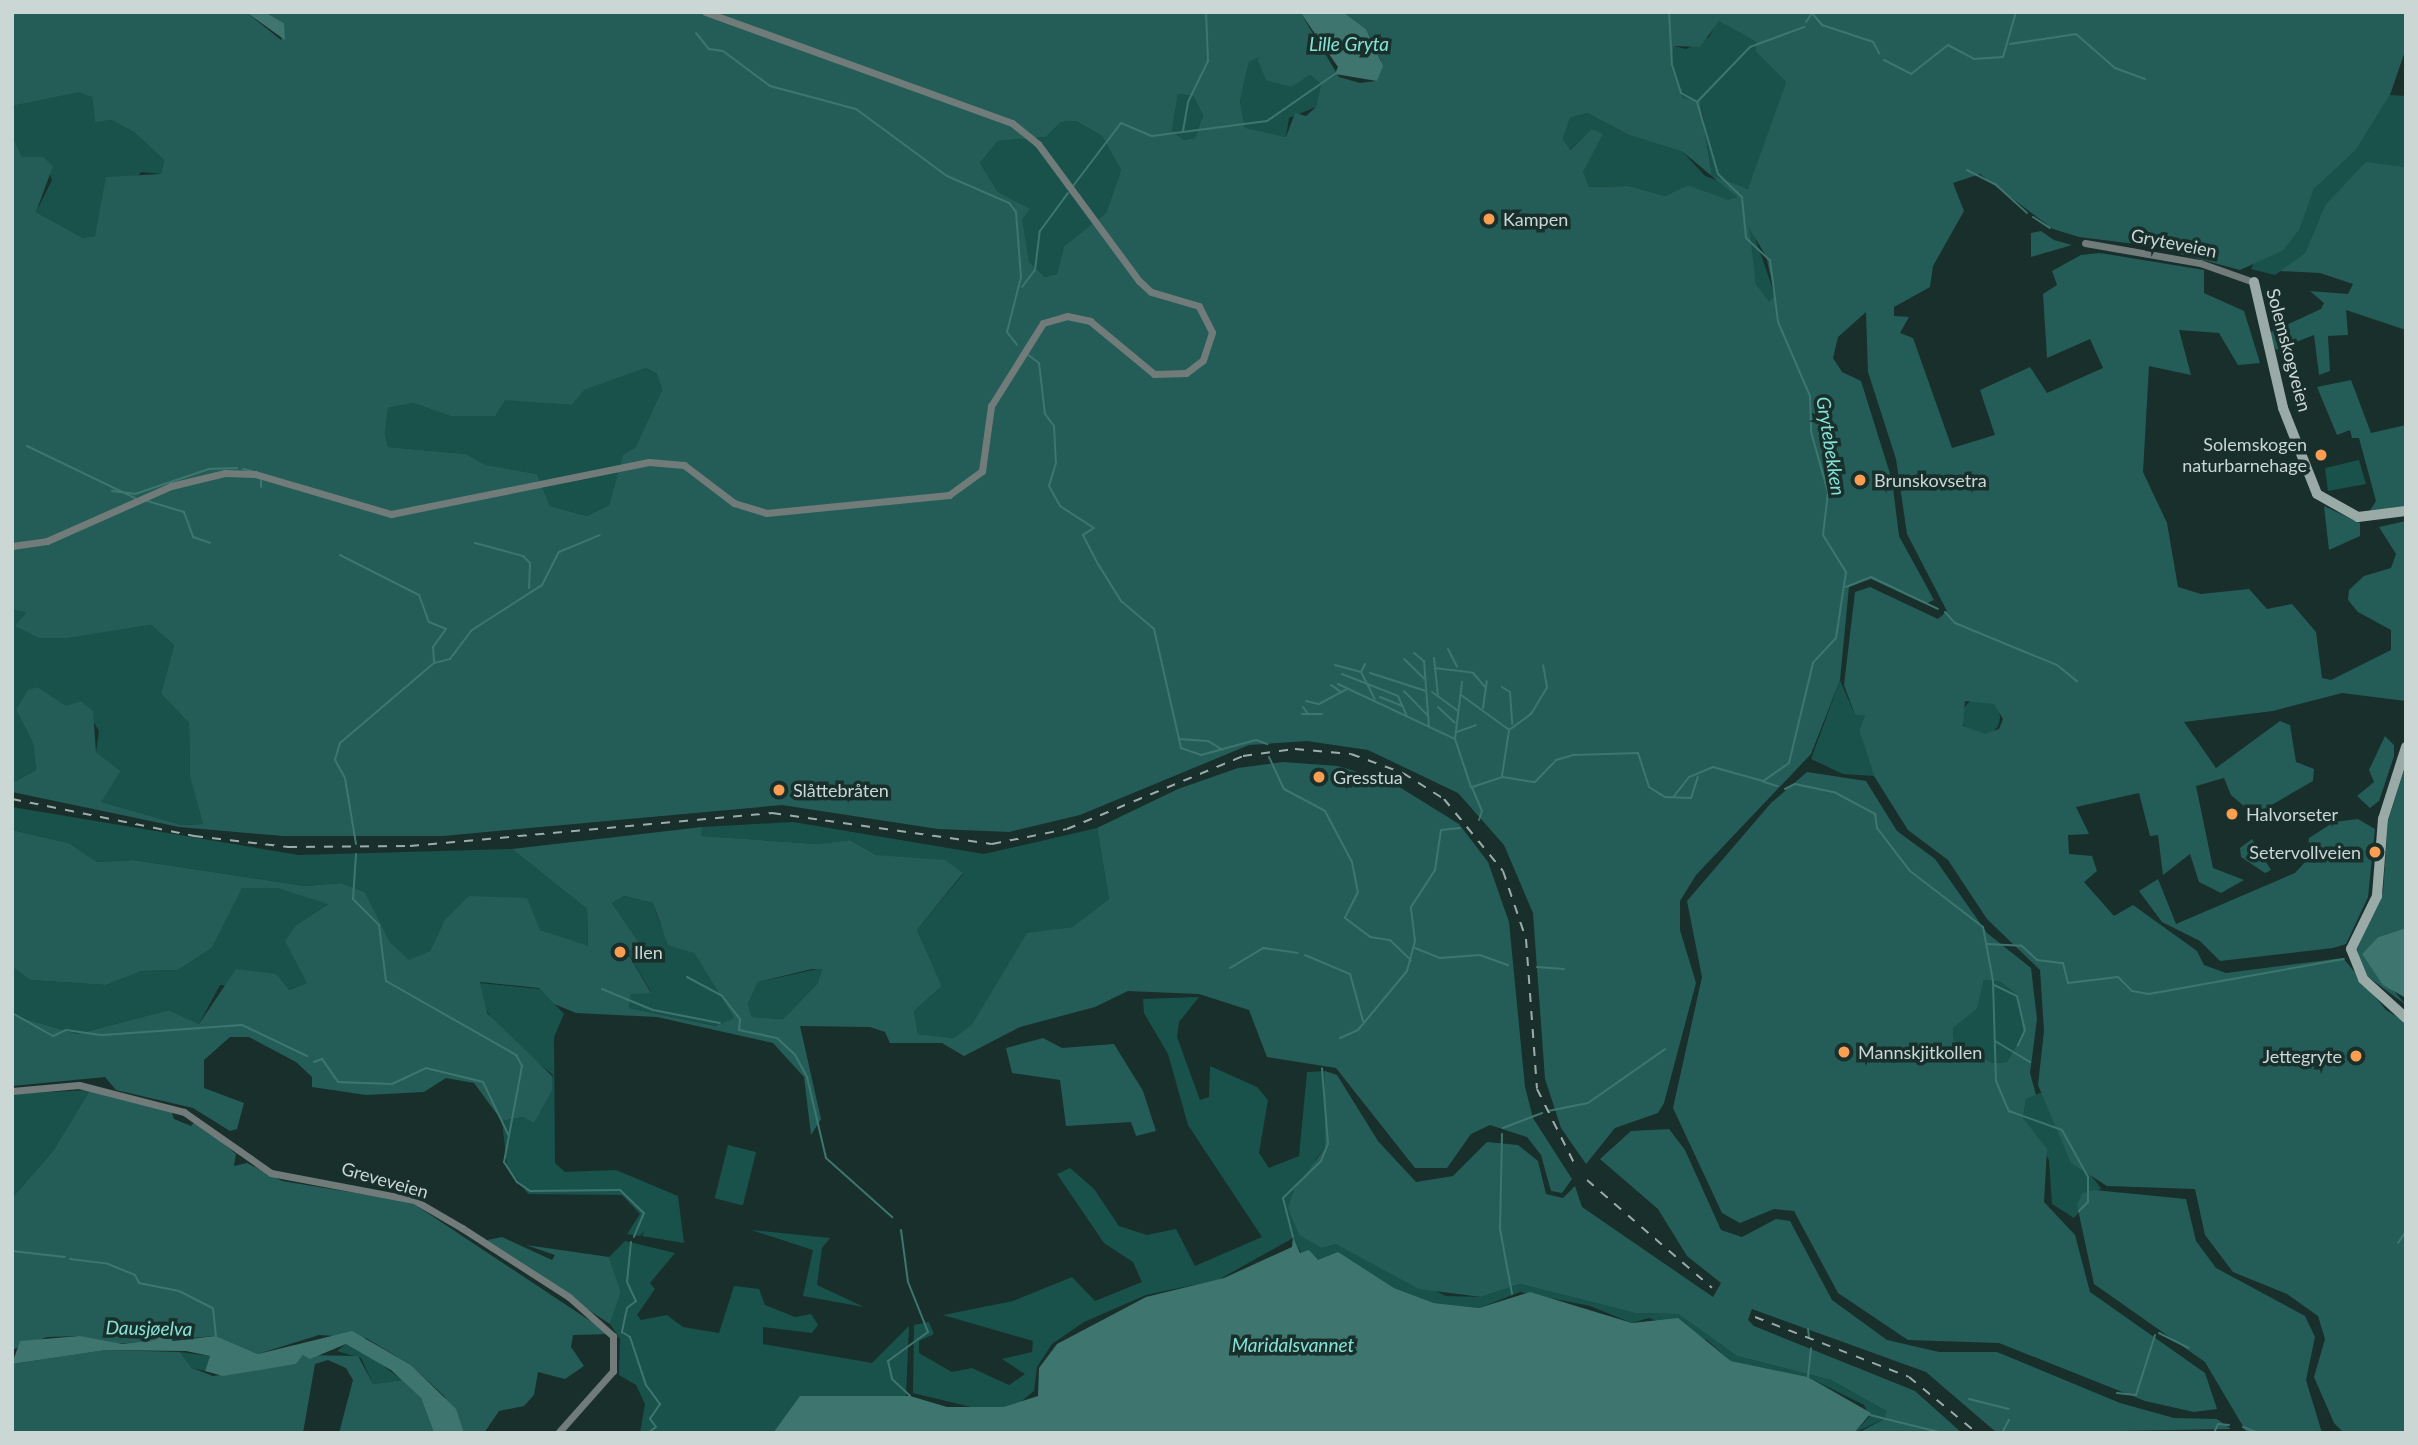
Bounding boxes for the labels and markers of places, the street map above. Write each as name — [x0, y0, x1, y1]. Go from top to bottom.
place label: Kampen — [1503, 208, 1568, 230]
marker: Kampen — [1481, 211, 1497, 227]
place label: Solemskogen naturbarnehage — [2182, 434, 2307, 476]
marker: Solemskogen naturbarnehage — [2313, 447, 2329, 463]
place label: Brunskovsetra — [1874, 469, 1987, 491]
marker: Brunskovsetra — [1852, 472, 1868, 488]
place label: Gresstua — [1333, 766, 1403, 788]
marker: Gresstua — [1311, 769, 1327, 785]
place label: Slåttebråten — [793, 779, 889, 801]
marker: Slåttebråten — [771, 782, 787, 798]
place label: Halvorseter — [2246, 803, 2338, 825]
marker: Halvorseter — [2224, 806, 2240, 822]
place label: Setervollveien — [2249, 841, 2361, 863]
marker: Setervollveien — [2367, 844, 2383, 860]
place label: Ilen — [634, 941, 663, 963]
marker: Ilen — [612, 944, 628, 960]
place label: Mannskjitkollen — [1858, 1041, 1982, 1063]
marker: Mannskjitkollen — [1836, 1044, 1852, 1060]
place label: Jettegryte — [2262, 1045, 2342, 1067]
marker: Jettegryte — [2348, 1048, 2364, 1064]

